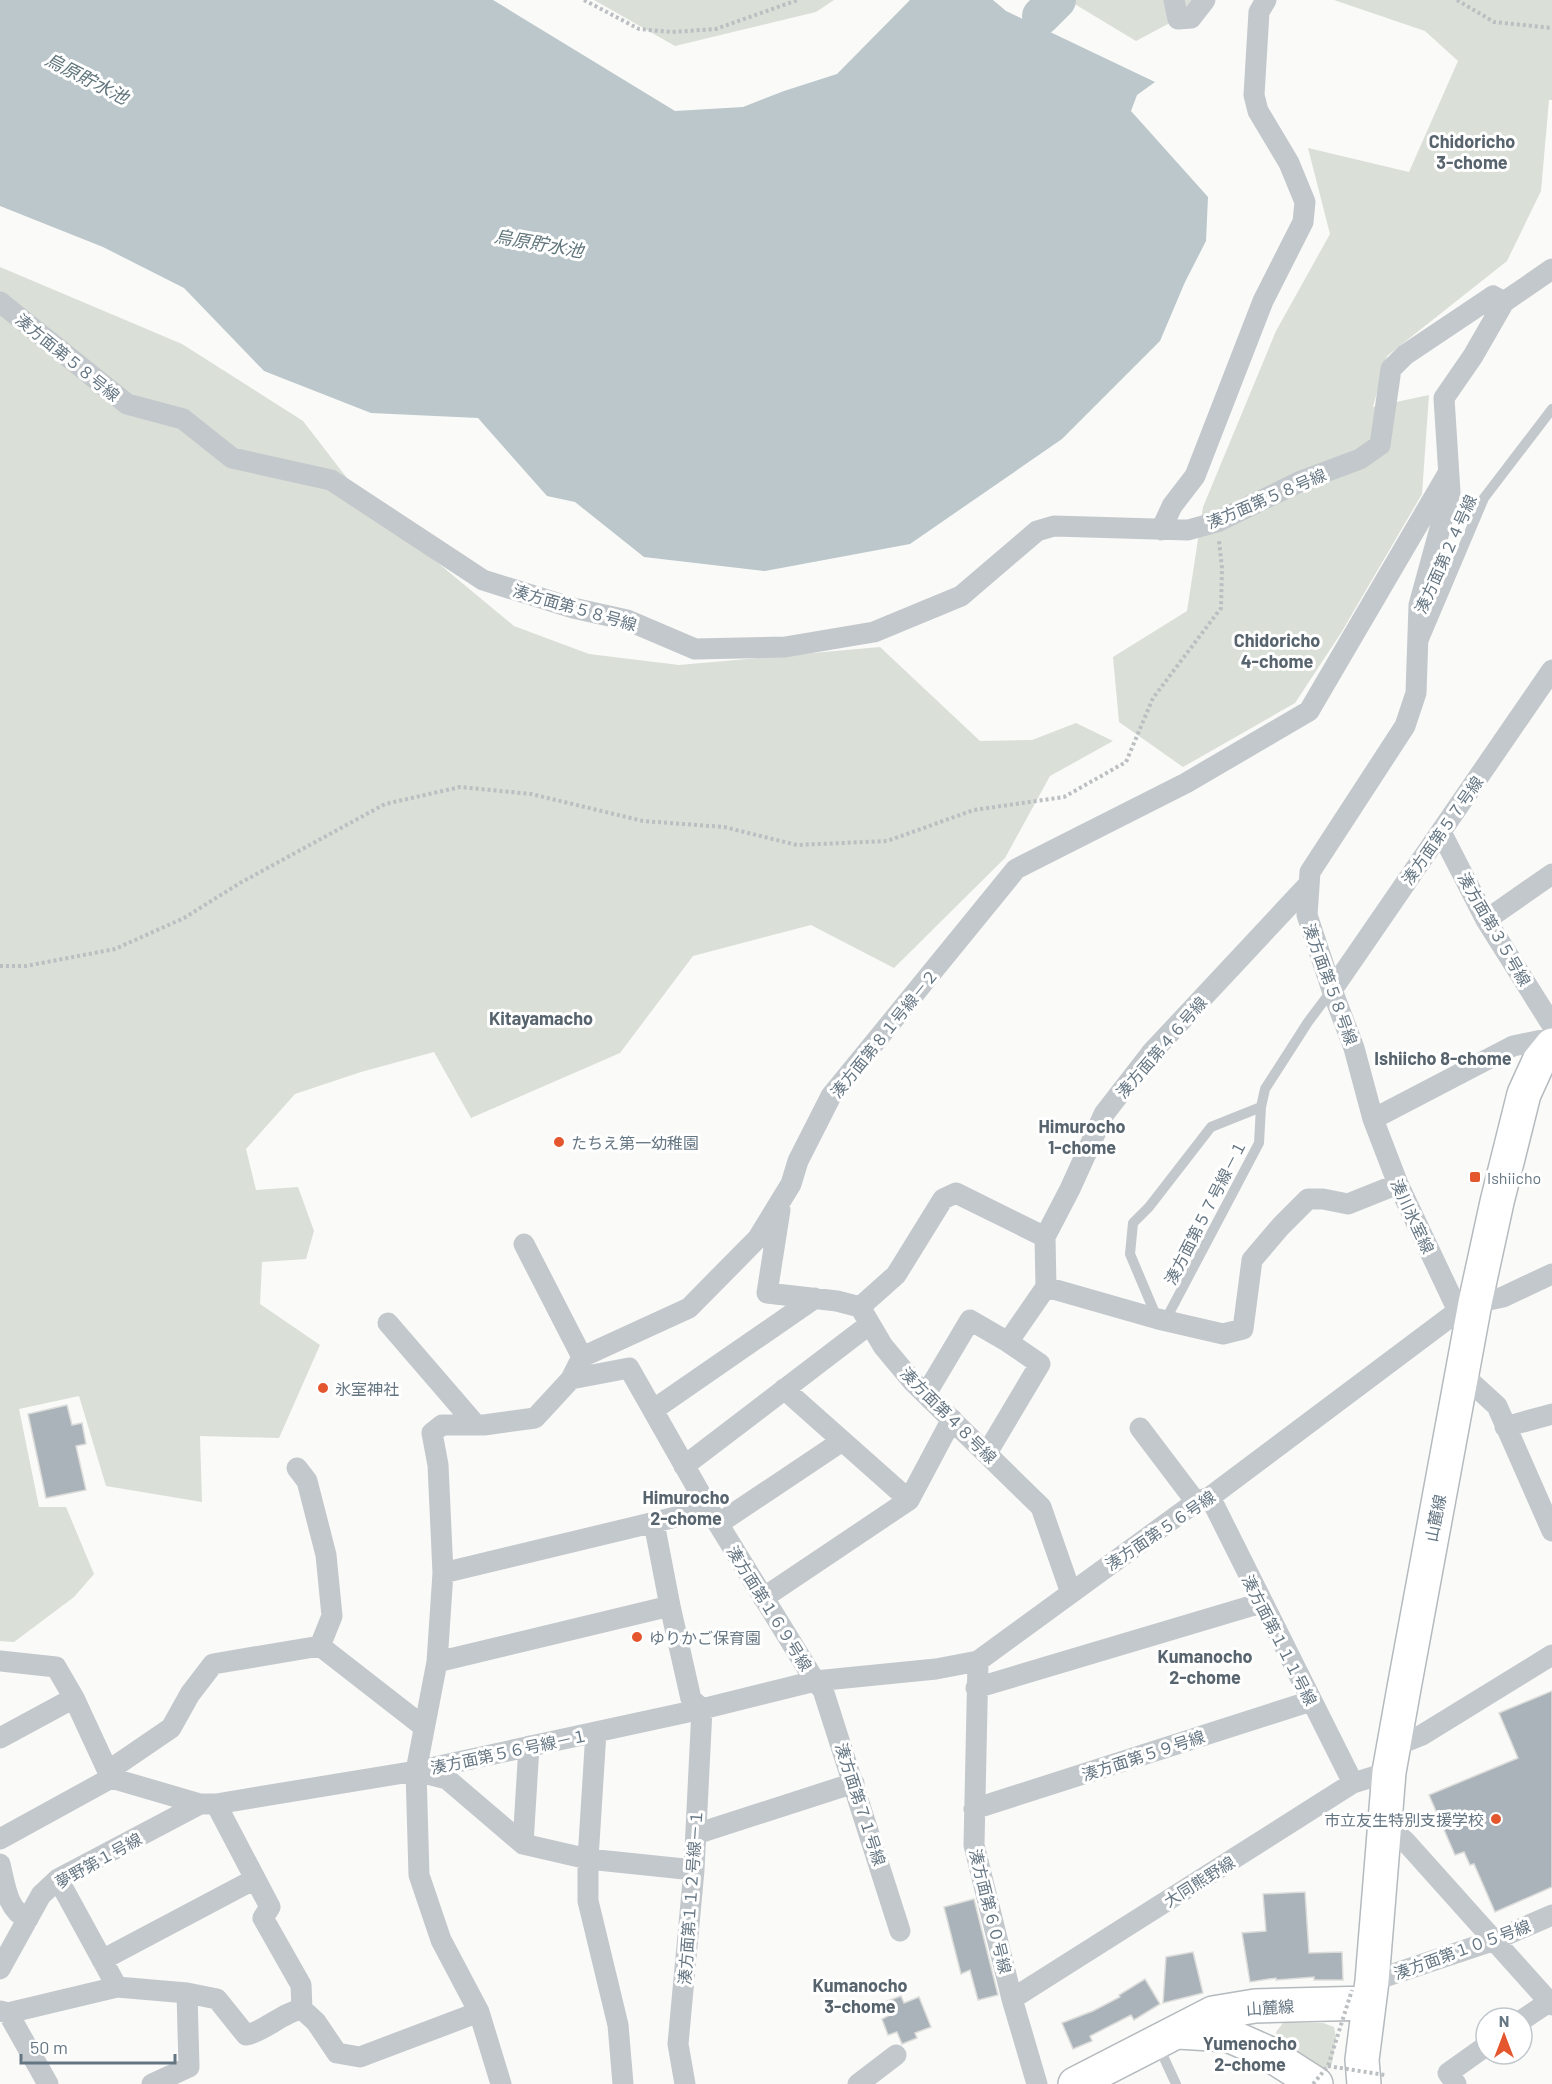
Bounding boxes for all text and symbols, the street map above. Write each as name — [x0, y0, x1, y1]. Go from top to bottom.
water label: 烏原貯水池 — [42, 48, 134, 109]
district label: Chidoricho 3-chome — [1429, 130, 1515, 173]
water label: 烏原貯水池 — [493, 224, 587, 262]
street label: 湊方面第５８号線 — [12, 309, 124, 405]
street label: 湊方面第５８号線 — [1203, 464, 1329, 532]
street label: 湊方面第２４号線 — [1410, 492, 1480, 616]
street label: 湊方面第５８号線 — [511, 580, 639, 634]
district label: Chidoricho 4-chome — [1234, 629, 1320, 672]
street label: 湊方面第５７号線 — [1398, 772, 1486, 888]
street label: 湊方面第３５号線 — [1455, 869, 1535, 989]
street label: 湊方面第５８号線 — [1300, 921, 1362, 1047]
street label: 湊方面第８１号線－２ — [826, 965, 942, 1101]
street label: 湊方面第４６号線 — [1112, 992, 1210, 1102]
district label: Kitayamacho — [489, 1007, 593, 1029]
district label: Ishiicho 8-chome — [1374, 1047, 1512, 1069]
district label: Himurocho 1-chome — [1039, 1115, 1125, 1158]
place label: たちえ第一幼稚園 — [571, 1133, 699, 1152]
marker: たちえ第一幼稚園 — [552, 1135, 566, 1149]
street label: 湊方面第５７号線－１ — [1160, 1136, 1250, 1288]
place label: Ishiicho — [1487, 1168, 1541, 1187]
marker: Ishiicho — [1468, 1170, 1482, 1184]
street label: 湊川氷室線 — [1387, 1176, 1439, 1256]
street label: 湊方面第４８号線 — [897, 1363, 1001, 1467]
place label: 氷室神社 — [335, 1379, 399, 1398]
marker: 氷室神社 — [316, 1381, 330, 1395]
district label: Himurocho 2-chome — [643, 1486, 729, 1529]
street label: 湊方面第５６号線 — [1102, 1486, 1218, 1574]
street label: 山麓線 — [1421, 1493, 1449, 1543]
street label: 湊方面第１６９号線 — [724, 1542, 816, 1674]
street label: 湊方面第１１１号線 — [1239, 1572, 1321, 1708]
place label: ゆりかご保育園 — [649, 1628, 761, 1647]
marker: ゆりかご保育園 — [630, 1630, 644, 1644]
district label: Kumanocho 2-chome — [1158, 1645, 1252, 1688]
street label: 湊方面第５６号線－１ — [429, 1725, 589, 1777]
street label: 湊方面第５９号線 — [1079, 1726, 1207, 1784]
street label: 湊方面第７１号線 — [832, 1740, 890, 1868]
street label: 湊方面第１１２号線－１ — [674, 1809, 706, 1985]
place label: 市立友生特別支援学校 — [1324, 1810, 1484, 1829]
marker: 市立友生特別支援学校 — [1489, 1812, 1503, 1826]
street label: 夢野第１号線 — [51, 1828, 145, 1892]
street label: 湊方面第６０号線 — [966, 1847, 1016, 1975]
street label: 大同熊野線 — [1160, 1852, 1238, 1910]
street label: 湊方面第１０５号線 — [1391, 1915, 1533, 1983]
district label: Kumanocho 3-chome — [813, 1974, 907, 2017]
street label: 山麓線 — [1245, 1996, 1295, 2018]
north arrow — [1474, 2006, 1534, 2066]
text: N — [1499, 2011, 1509, 2030]
scale bar — [21, 2027, 176, 2065]
district label: Yumenocho 2-chome — [1203, 2032, 1297, 2075]
text: 50 m — [30, 2036, 68, 2058]

